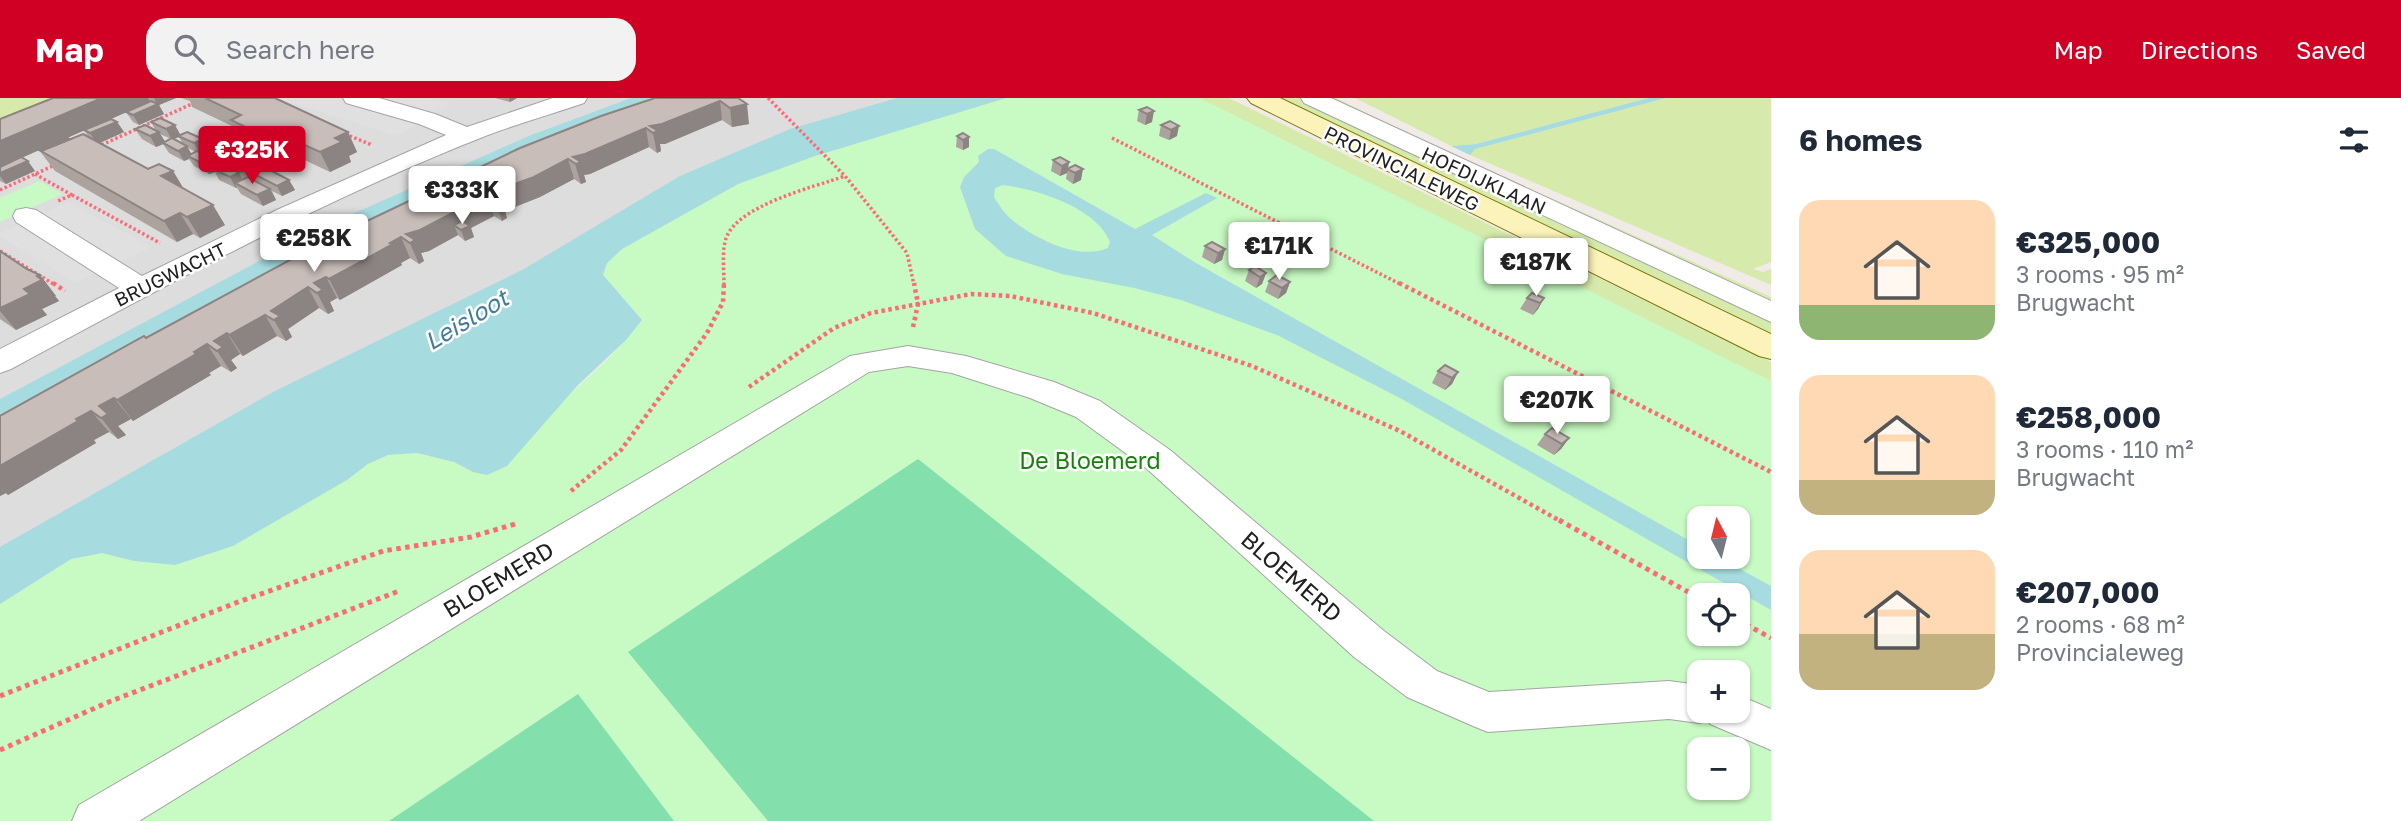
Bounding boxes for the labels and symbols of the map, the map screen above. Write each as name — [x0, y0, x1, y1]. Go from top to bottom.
street label: PROVINCIALEWEG — [1321, 121, 1483, 215]
pin: €325K — [203, 126, 301, 186]
street label: HOFDIJKLAAN — [1418, 141, 1550, 219]
pin: €333K — [413, 166, 511, 226]
pin: €258K — [265, 214, 363, 274]
pin: €171K — [1230, 222, 1328, 282]
street label: BRUGWACHT — [111, 237, 230, 311]
pin: €187K — [1487, 238, 1585, 298]
water label: Leisloot — [419, 282, 515, 355]
pin: €207K — [1508, 376, 1606, 436]
park label: De Bloemerd — [1019, 446, 1161, 474]
north arrow — [1687, 506, 1750, 569]
street label: BLOEMERD — [1236, 525, 1348, 627]
street label: BLOEMERD — [438, 535, 558, 623]

